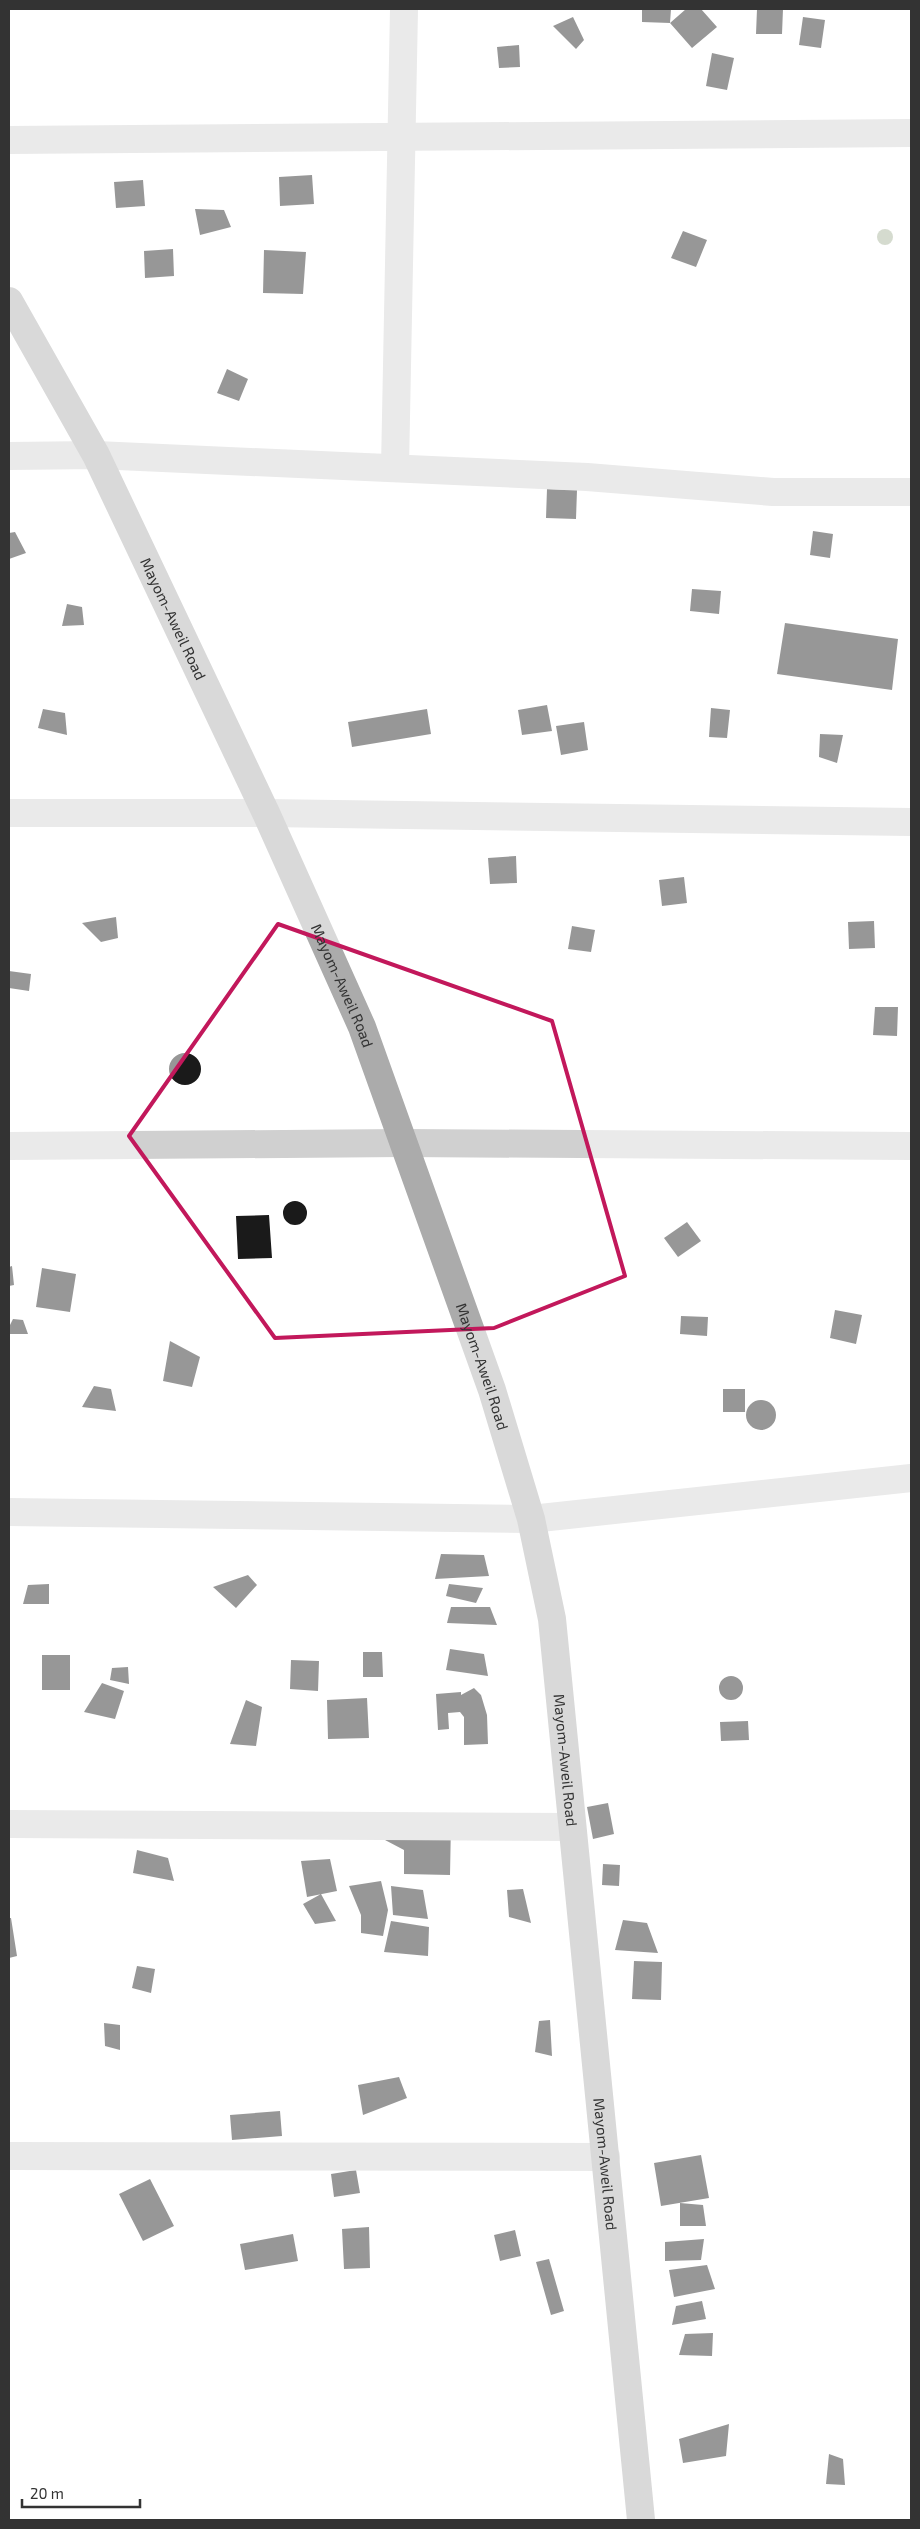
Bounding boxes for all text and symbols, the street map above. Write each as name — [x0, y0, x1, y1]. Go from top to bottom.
street label: Mayom-Aweil Road — [137, 555, 210, 683]
street label: Mayom-Aweil Road — [308, 921, 377, 1050]
street label: Mayom-Aweil Road — [453, 1301, 513, 1432]
street label: Mayom-Aweil Road — [550, 1693, 581, 1827]
street label: Mayom-Aweil Road — [590, 2097, 621, 2231]
scale bar — [22, 2476, 140, 2508]
text: 20 m — [30, 2484, 64, 2502]

